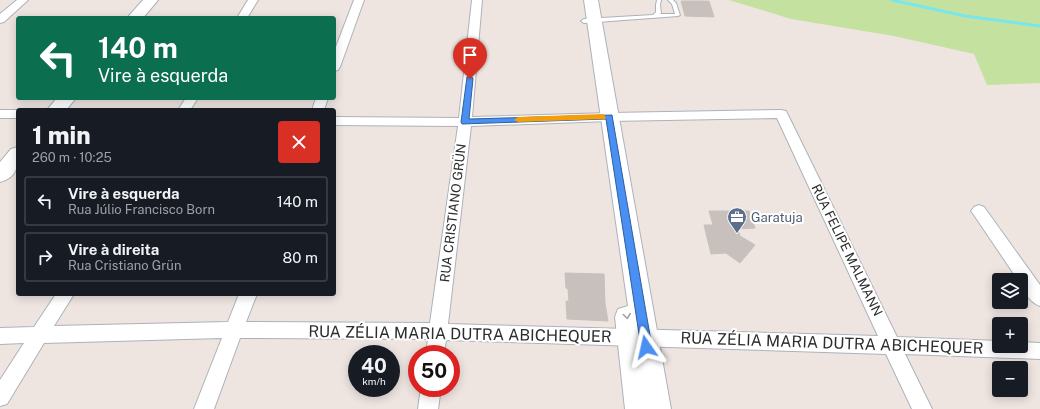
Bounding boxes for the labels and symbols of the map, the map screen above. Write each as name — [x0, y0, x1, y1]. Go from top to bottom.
pin — [453, 38, 487, 79]
street label: RUA CRISTIANO GRÜN — [437, 143, 469, 283]
street label: RUA FELIPE MALMANN — [809, 182, 885, 318]
office icon: Garatuja — [726, 206, 748, 234]
place label: Garatuja — [751, 210, 803, 225]
one-way arrow — [622, 313, 631, 319]
street label: RUA ZÉLIA MARIA DUTRA ABICHEQUER — [308, 321, 612, 346]
position arrow — [625, 326, 667, 368]
street label: RUA ZÉLIA MARIA DUTRA ABICHEQUER — [680, 327, 984, 358]
speed limit sign: 50 — [408, 345, 460, 397]

